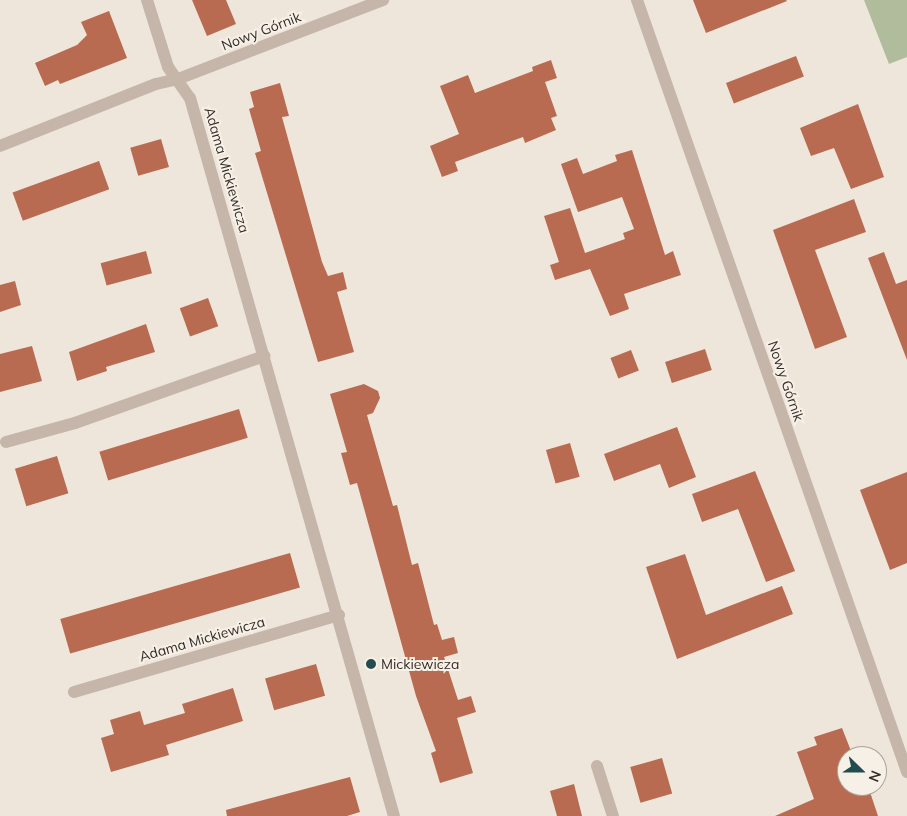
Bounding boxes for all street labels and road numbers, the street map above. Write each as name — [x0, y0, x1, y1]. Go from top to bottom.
street label: Nowy Górnik — [219, 8, 303, 54]
street label: Adama Mickiewicza — [201, 105, 253, 235]
street label: Nowy Górnik — [764, 339, 808, 423]
street label: Adama Mickiewicza — [137, 613, 267, 665]

